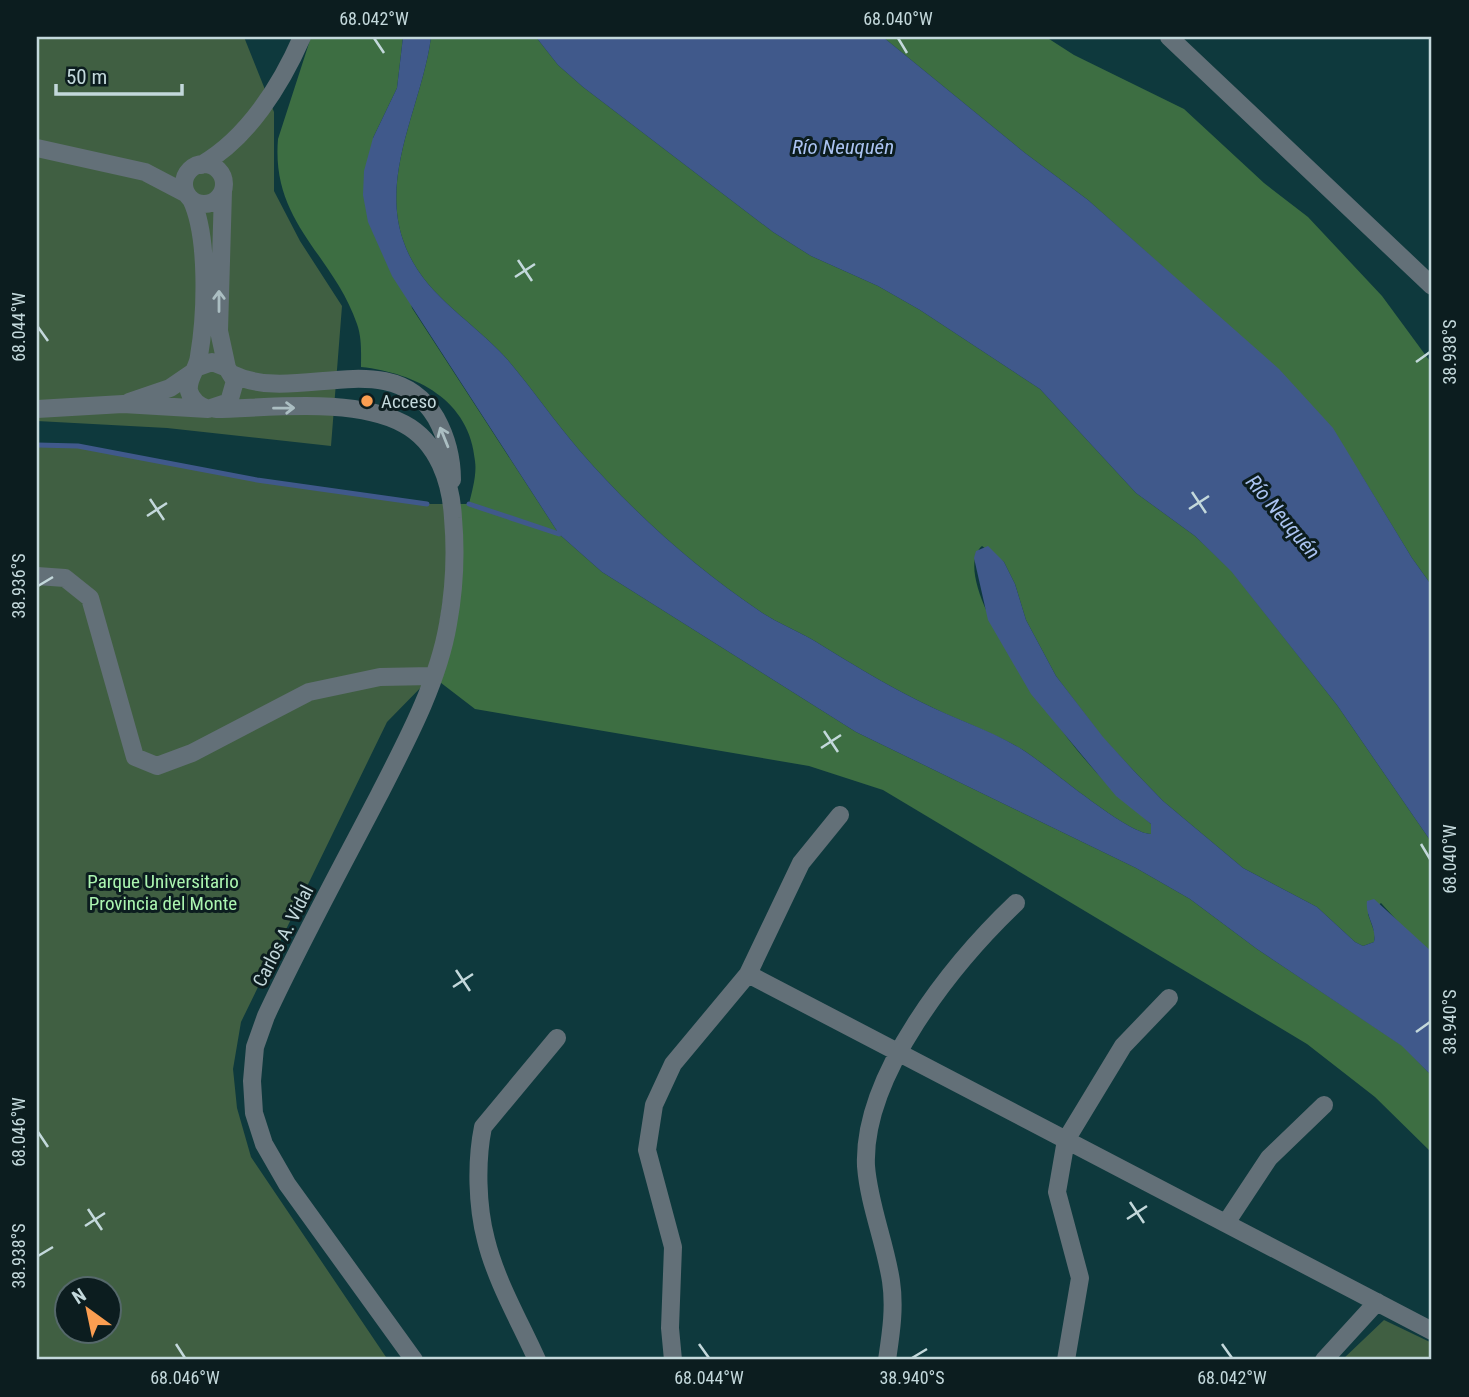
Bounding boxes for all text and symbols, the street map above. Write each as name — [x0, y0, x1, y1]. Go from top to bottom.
text: 68.042°W — [339, 8, 409, 29]
text: 68.040°W — [863, 8, 933, 29]
scale bar — [56, 52, 182, 96]
text: 50 m — [66, 65, 107, 89]
water label: Río Neuquén — [792, 135, 894, 159]
one-way arrow — [212, 289, 226, 312]
text: 68.044°W — [8, 292, 29, 362]
text: 38.938°S — [1439, 319, 1460, 385]
place label: Acceso — [381, 390, 437, 413]
marker: Acceso — [359, 393, 375, 409]
one-way arrow — [272, 401, 295, 415]
one-way arrow — [437, 427, 450, 448]
water label: Río Neuquén — [1241, 470, 1325, 564]
text: 38.936°S — [8, 553, 29, 619]
text: 68.040°W — [1439, 824, 1460, 894]
park label: Parque Universitario Provincia del Monte — [87, 870, 239, 915]
street label: Carlos A. Vidal — [248, 881, 318, 991]
text: 38.940°S — [1439, 989, 1460, 1055]
text: 68.046°W — [8, 1097, 29, 1167]
text: 38.938°S — [8, 1223, 29, 1289]
north arrow — [52, 1274, 122, 1344]
text: N — [68, 1283, 90, 1309]
text: 68.046°W — [150, 1367, 220, 1388]
text: 68.044°W — [674, 1367, 744, 1388]
text: 38.940°S — [879, 1367, 945, 1388]
text: 68.042°W — [1197, 1367, 1267, 1388]

